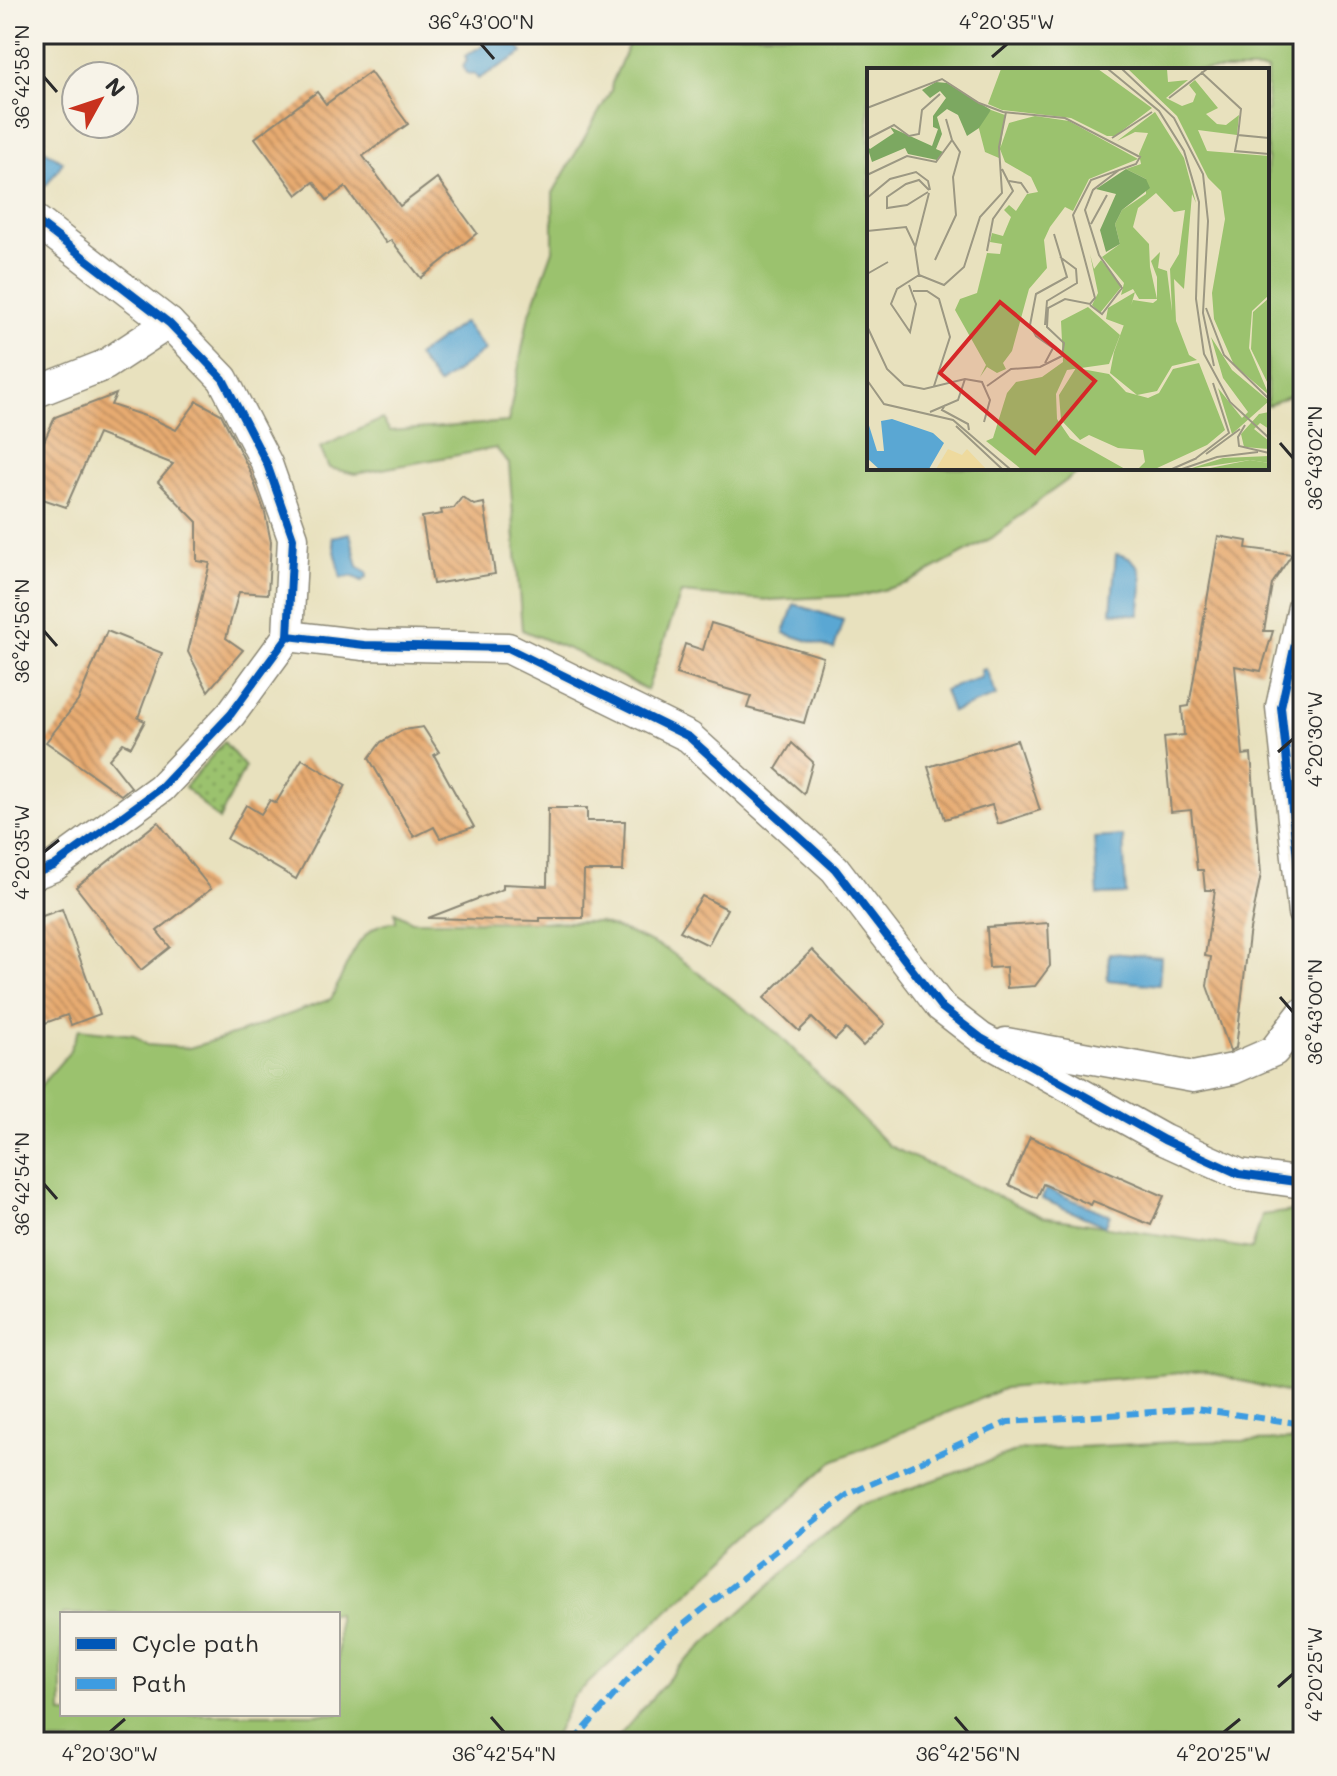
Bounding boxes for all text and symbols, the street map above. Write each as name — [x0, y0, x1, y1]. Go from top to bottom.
text: 36°43'00"N — [428, 8, 534, 34]
text: 4°20'35"W — [959, 8, 1055, 34]
text: 36°42'58"N — [8, 25, 34, 129]
north arrow — [60, 60, 140, 140]
inset map — [867, 68, 1269, 470]
text: N — [99, 71, 132, 103]
text: 36°43'02"N — [1301, 406, 1327, 510]
text: 36°42'56"N — [8, 579, 34, 683]
text: 4°20'30"W — [1301, 691, 1327, 787]
text: 4°20'35"W — [8, 804, 34, 900]
text: 36°43'00"N — [1301, 959, 1327, 1065]
text: 36°42'54"N — [8, 1132, 34, 1236]
legend — [60, 1612, 340, 1716]
text: Cycle path — [132, 1627, 258, 1658]
text: 4°20'25"W — [1301, 1627, 1327, 1721]
text: Path — [132, 1667, 186, 1698]
text: 4°20'30"W — [62, 1740, 158, 1766]
text: 36°42'54"N — [452, 1740, 556, 1766]
text: 36°42'56"N — [916, 1740, 1020, 1766]
text: 4°20'25"W — [1177, 1740, 1271, 1766]

